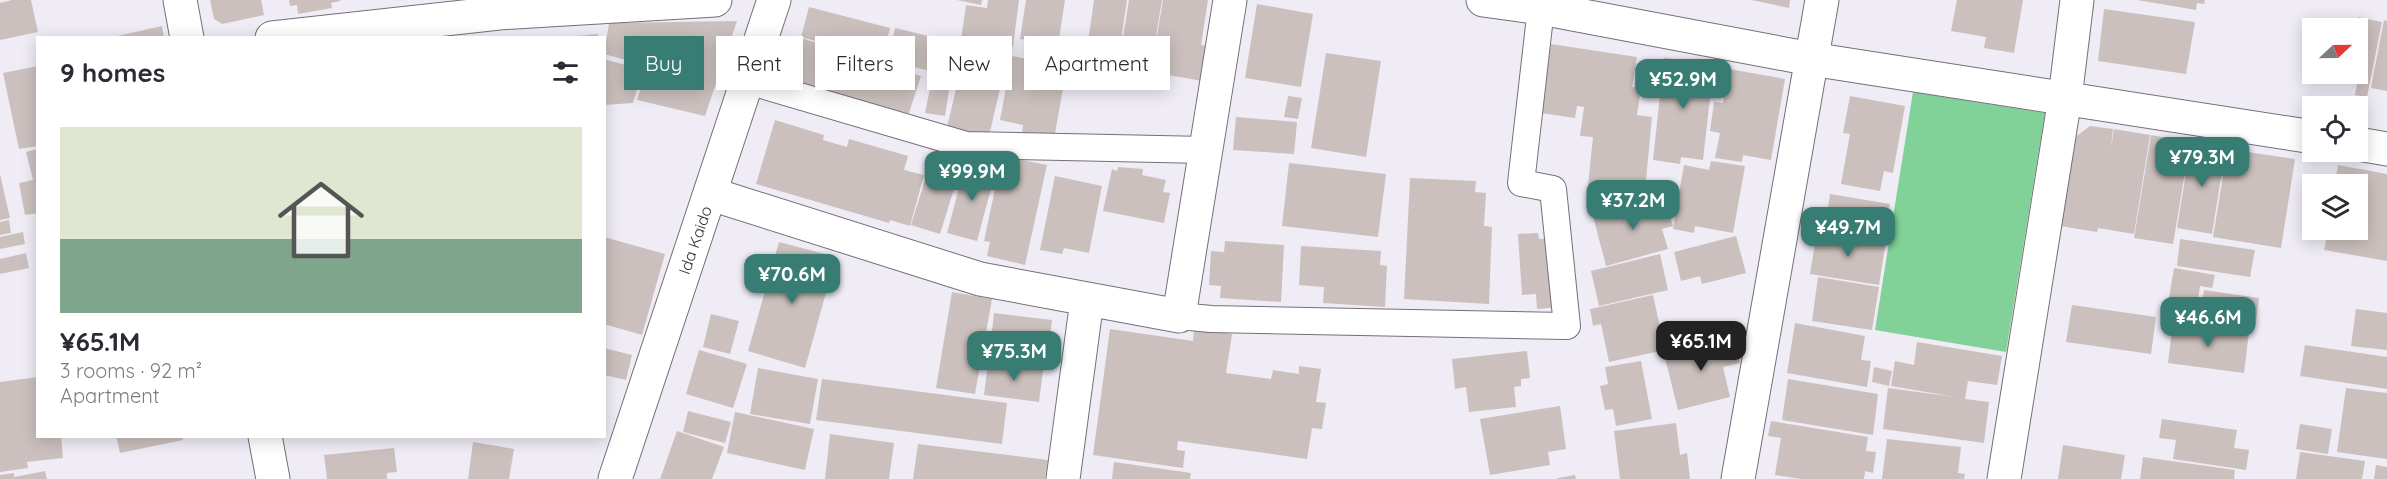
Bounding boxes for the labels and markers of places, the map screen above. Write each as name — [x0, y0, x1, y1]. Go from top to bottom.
pin: ¥52.9M — [1634, 59, 1732, 110]
pin: ¥79.3M — [2153, 137, 2251, 188]
pin: ¥99.9M — [923, 151, 1021, 202]
pin: ¥37.2M — [1584, 180, 1682, 231]
pin: ¥49.7M — [1799, 207, 1897, 258]
pin: ¥70.6M — [743, 254, 841, 305]
pin: ¥46.6M — [2159, 297, 2257, 348]
pin: ¥65.1M — [1652, 321, 1750, 372]
pin: ¥75.3M — [965, 331, 1063, 382]

